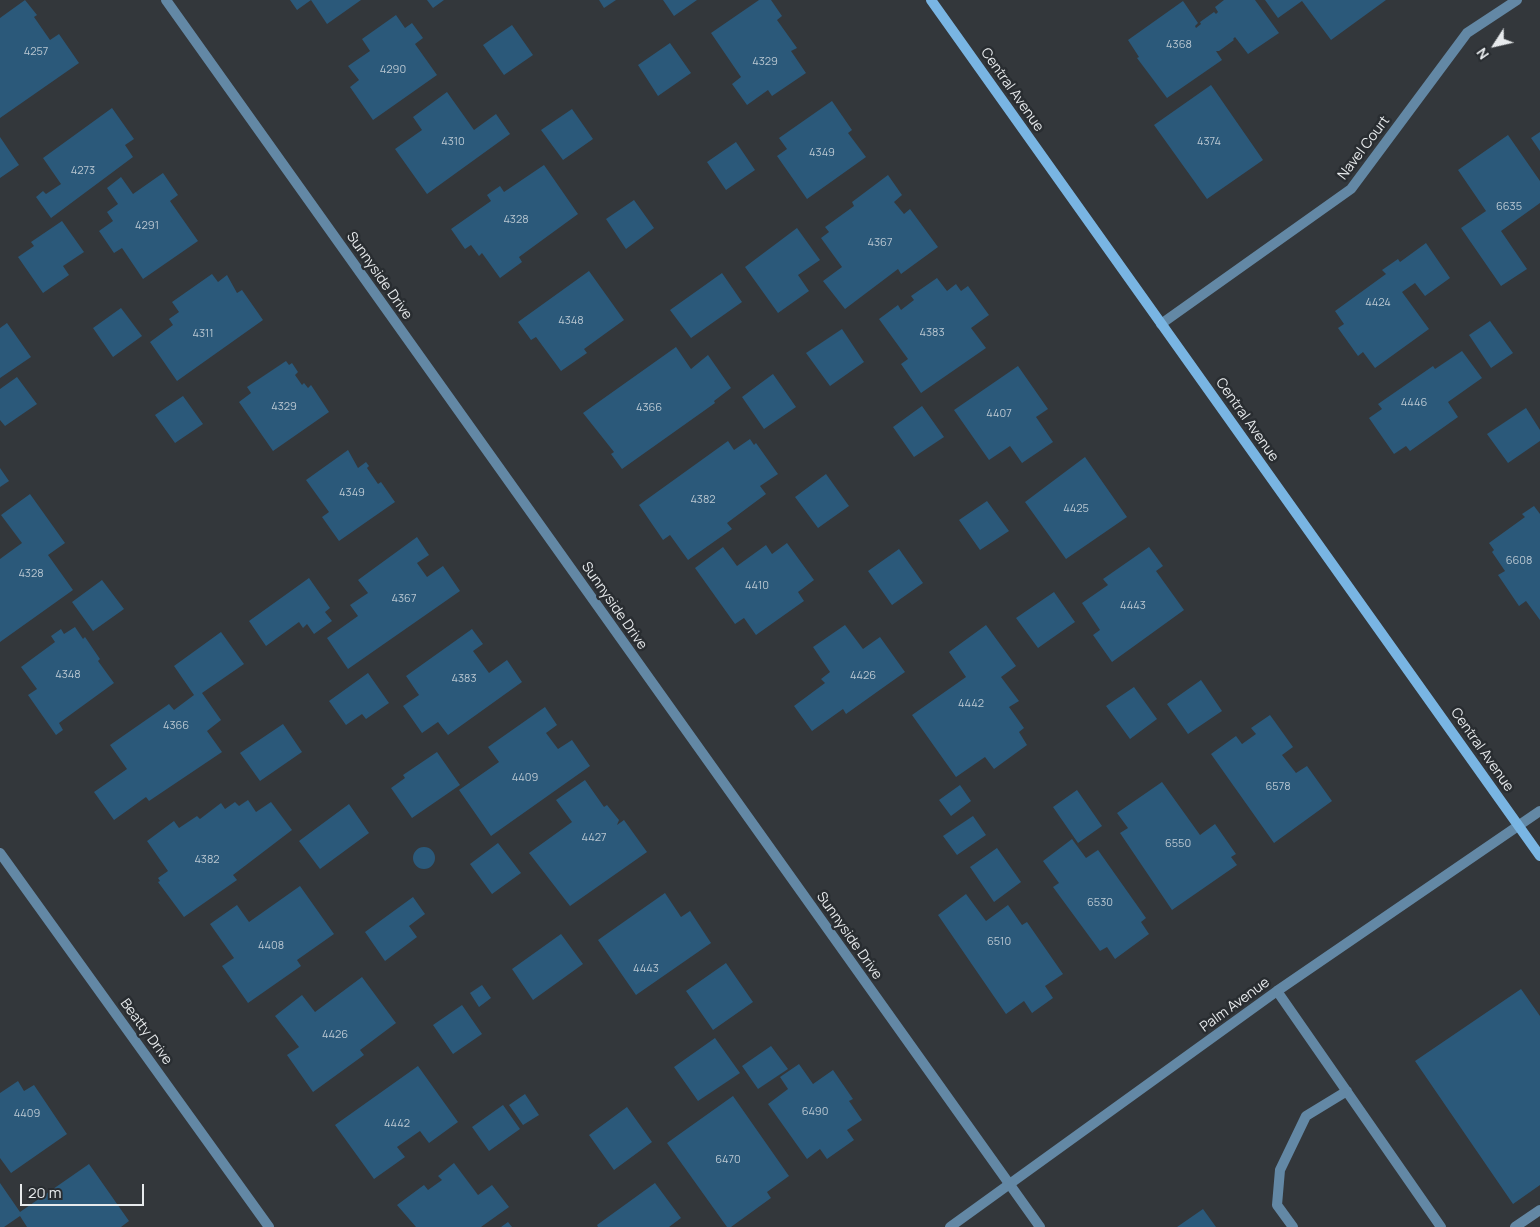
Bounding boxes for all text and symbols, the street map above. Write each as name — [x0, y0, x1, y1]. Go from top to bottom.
north arrow — [1470, 20, 1520, 70]
house number: 4368 — [1166, 38, 1192, 52]
text: N — [1472, 44, 1493, 63]
house number: 4257 — [24, 45, 48, 59]
street label: Central Avenue — [977, 45, 1047, 135]
house number: 4329 — [752, 55, 778, 69]
house number: 4290 — [380, 63, 406, 77]
street label: Navel Court — [1335, 113, 1393, 183]
house number: 4310 — [441, 135, 465, 149]
house number: 4374 — [1197, 135, 1221, 149]
house number: 4349 — [809, 146, 835, 160]
house number: 4273 — [71, 164, 95, 178]
house number: 6635 — [1496, 200, 1522, 214]
house number: 4328 — [503, 213, 529, 227]
house number: 4291 — [135, 219, 159, 233]
street label: Sunnyside Drive — [342, 229, 416, 323]
house number: 4367 — [868, 236, 892, 250]
house number: 4424 — [1365, 296, 1391, 310]
house number: 4348 — [558, 314, 584, 328]
house number: 4383 — [919, 326, 945, 340]
house number: 4311 — [192, 327, 214, 341]
street label: Central Avenue — [1212, 375, 1282, 465]
house number: 4446 — [1401, 396, 1427, 410]
house number: 4329 — [271, 400, 297, 414]
house number: 4366 — [636, 401, 662, 415]
house number: 4407 — [986, 407, 1012, 421]
house number: 4349 — [339, 486, 365, 500]
house number: 4382 — [690, 493, 716, 507]
house number: 4425 — [1063, 502, 1089, 516]
house number: 6608 — [1506, 554, 1532, 568]
street label: Sunnyside Drive — [577, 559, 651, 653]
house number: 4328 — [18, 567, 44, 581]
house number: 4410 — [745, 579, 769, 593]
house number: 4367 — [392, 592, 416, 606]
house number: 4443 — [1120, 599, 1146, 613]
house number: 4348 — [55, 668, 81, 682]
house number: 4426 — [850, 669, 876, 683]
house number: 4383 — [451, 672, 477, 686]
house number: 4442 — [958, 697, 984, 711]
street label: Central Avenue — [1447, 705, 1517, 795]
house number: 4366 — [163, 719, 189, 733]
house number: 4409 — [512, 771, 538, 785]
house number: 6578 — [1265, 780, 1291, 794]
house number: 4427 — [582, 831, 606, 845]
house number: 6550 — [1165, 837, 1191, 851]
house number: 4382 — [194, 853, 220, 867]
street label: Sunnyside Drive — [812, 889, 886, 983]
house number: 6530 — [1087, 896, 1113, 910]
house number: 6510 — [987, 935, 1011, 949]
house number: 4408 — [258, 939, 284, 953]
house number: 4443 — [633, 962, 659, 976]
street label: Palm Avenue — [1197, 974, 1273, 1036]
street label: Beatty Drive — [116, 996, 176, 1068]
house number: 4426 — [322, 1028, 348, 1042]
house number: 6490 — [802, 1105, 828, 1119]
house number: 4409 — [14, 1107, 40, 1121]
house number: 4442 — [384, 1117, 410, 1131]
house number: 6470 — [715, 1153, 741, 1167]
scale bar — [22, 1174, 146, 1206]
text: 20 m — [28, 1182, 61, 1203]

